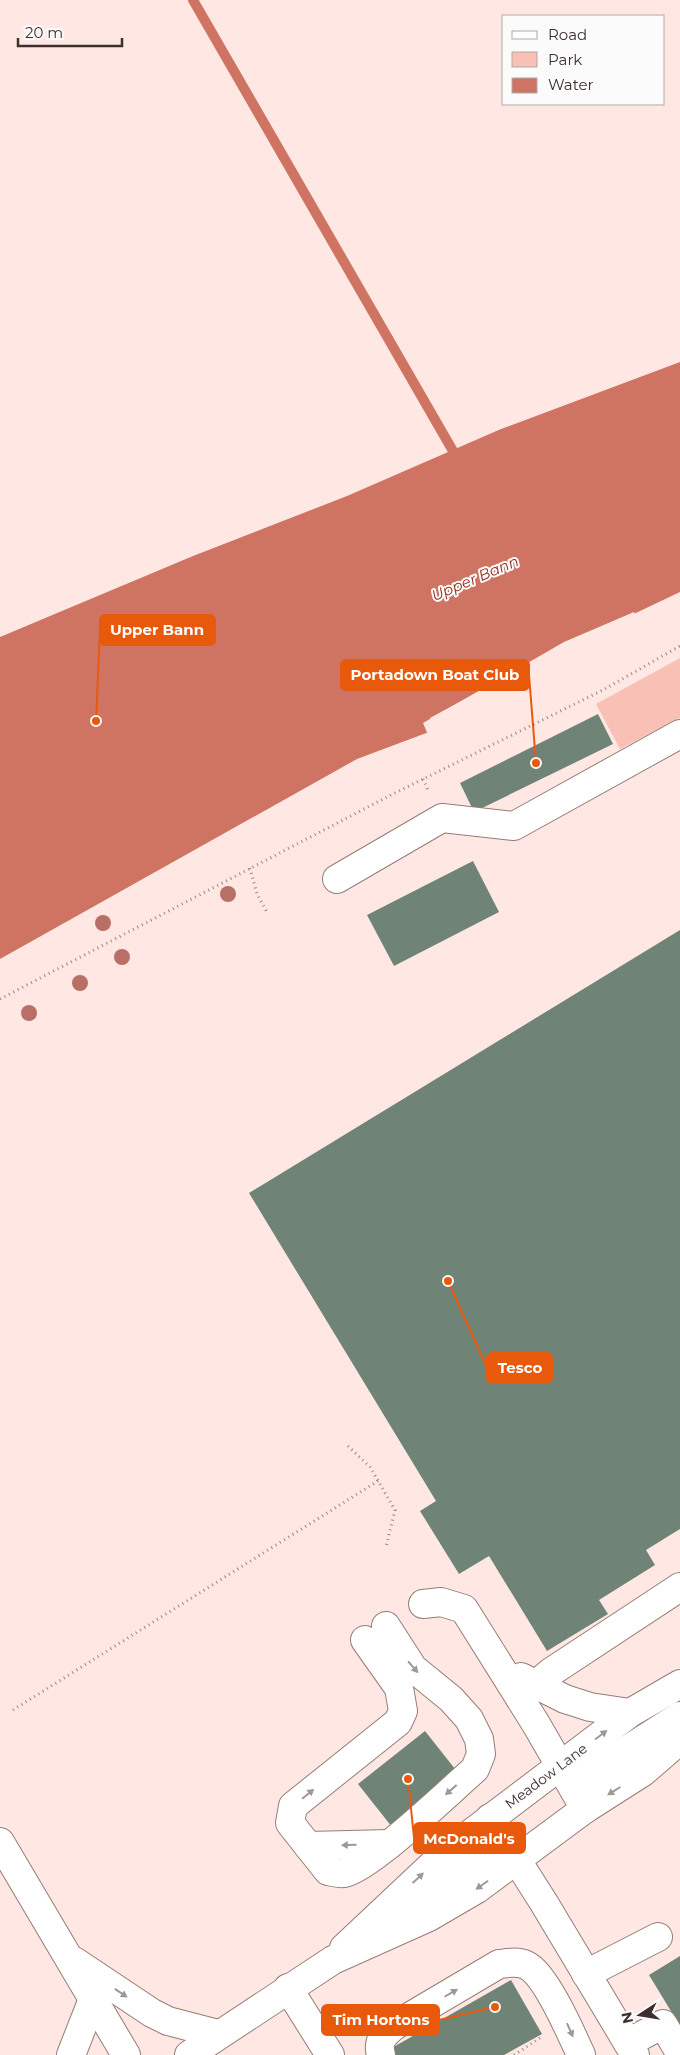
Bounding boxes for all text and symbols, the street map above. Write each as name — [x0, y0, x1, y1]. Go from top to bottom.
scale bar — [18, 15, 121, 47]
legend — [502, 15, 665, 105]
text: 20 m — [25, 23, 63, 42]
text: Road — [548, 25, 587, 44]
text: Park — [548, 50, 582, 69]
text: Water — [548, 75, 594, 94]
water label: Upper Bann — [429, 551, 521, 605]
callout: Upper Bann — [100, 615, 215, 645]
text: Upper Bann — [110, 620, 204, 639]
callout: Portadown Boat Club — [341, 660, 529, 690]
text: Portadown Boat Club — [351, 665, 519, 684]
callout: Tesco — [487, 1353, 552, 1383]
text: Tesco — [498, 1358, 542, 1377]
one-way arrow — [408, 1660, 419, 1673]
one-way arrow — [594, 1729, 607, 1740]
street label: Meadow Lane — [501, 1739, 591, 1813]
one-way arrow — [446, 1784, 458, 1796]
one-way arrow — [607, 1786, 621, 1795]
one-way arrow — [301, 1788, 314, 1799]
callout: McDonald's — [414, 1823, 525, 1853]
text: McDonald's — [423, 1829, 515, 1848]
one-way arrow — [341, 1841, 357, 1849]
one-way arrow — [412, 1872, 424, 1884]
one-way arrow — [475, 1880, 489, 1890]
one-way arrow — [115, 1988, 128, 1998]
one-way arrow — [445, 1988, 458, 1997]
north arrow — [615, 1990, 665, 2040]
callout: Tim Hortons — [322, 2005, 439, 2035]
text: Tim Hortons — [333, 2010, 429, 2029]
text: N — [617, 2010, 637, 2025]
one-way arrow — [566, 2023, 574, 2038]

